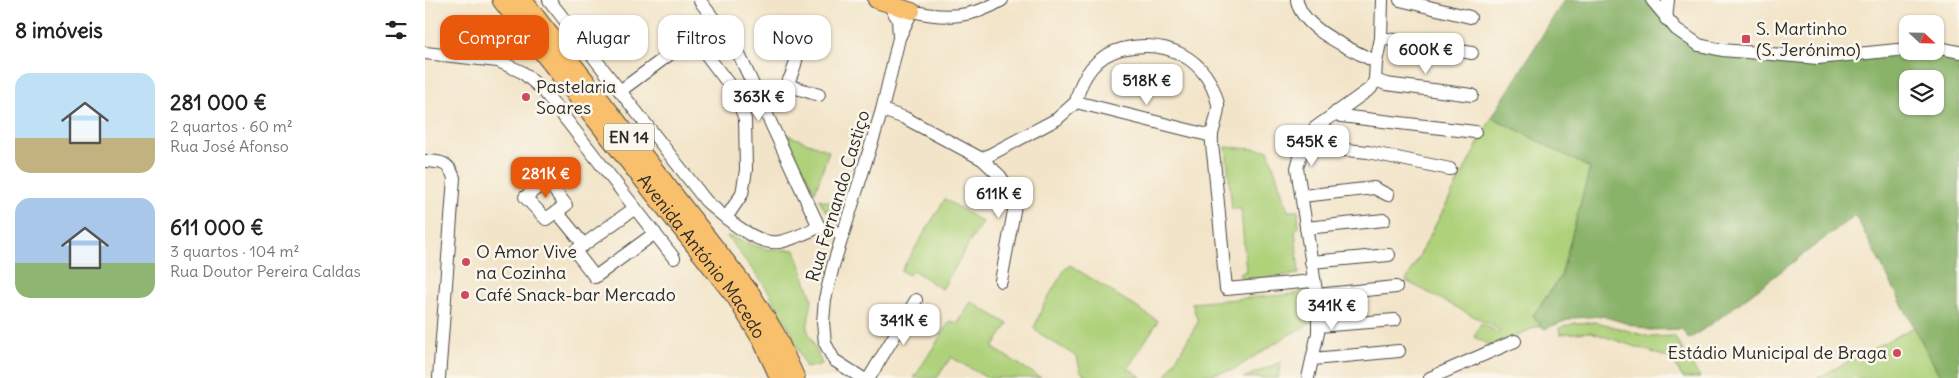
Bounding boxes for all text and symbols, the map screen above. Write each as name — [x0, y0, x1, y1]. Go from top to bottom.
chip: Comprar — [440, 15, 549, 60]
chip: Alugar — [559, 15, 648, 60]
chip: Filtros — [658, 15, 744, 60]
chip: Novo — [754, 15, 831, 60]
north arrow — [1899, 15, 1944, 60]
map controls — [1899, 15, 1944, 115]
icon: filters — [382, 16, 410, 44]
text: 8 imóveis — [15, 17, 103, 44]
place label: S. Martinho (S. Jerónimo) — [1756, 17, 1861, 61]
pin: 600K € — [1385, 32, 1467, 75]
marker: S. Martinho (S. Jerónimo) — [1740, 33, 1752, 45]
text: 600K € — [1399, 39, 1453, 59]
pin: 518K € — [1106, 64, 1188, 106]
text: 518K € — [1123, 70, 1171, 90]
button: layers — [1899, 70, 1944, 115]
place label: Pastelaria Soares — [536, 75, 616, 119]
pin: 363K € — [718, 80, 800, 122]
text: 363K € — [733, 86, 785, 106]
text: 281 000 € — [170, 89, 267, 116]
marker: Pastelaria Soares — [520, 91, 532, 103]
icon: home — [55, 93, 115, 153]
street label: Rua Fernando Castiço — [800, 107, 875, 284]
text: 2 quartos · 60 m² — [170, 116, 293, 136]
road number: EN 14 — [604, 124, 654, 150]
pin: 545K € — [1271, 124, 1353, 167]
text: 545K € — [1286, 131, 1338, 151]
text: Rua José Afonso — [170, 136, 289, 156]
pin: 281K € — [505, 156, 587, 199]
text: 281K € — [522, 163, 570, 183]
street label: Avenida António Macedo — [633, 169, 771, 343]
pin: 611K € — [958, 176, 1040, 219]
text: 611K € — [976, 183, 1022, 203]
text: 611 000 € — [170, 214, 264, 241]
icon: home — [55, 218, 115, 278]
place label: O Amor Vive na Cozinha — [476, 240, 577, 284]
text: 3 quartos · 104 m² — [170, 241, 299, 261]
marker: O Amor Vive na Cozinha — [460, 256, 472, 268]
text: Rua Doutor Pereira Caldas — [170, 261, 361, 281]
place label: Café Snack-bar Mercado — [475, 283, 676, 306]
pin: 341K € — [1291, 288, 1373, 331]
marker: Café Snack-bar Mercado — [459, 289, 471, 301]
text: 341K € — [1308, 295, 1356, 315]
pin: 341K € — [863, 304, 945, 346]
text: 341K € — [880, 310, 928, 330]
place label: Estádio Municipal de Braga — [1667, 341, 1887, 364]
marker: Estádio Municipal de Braga — [1891, 347, 1903, 359]

